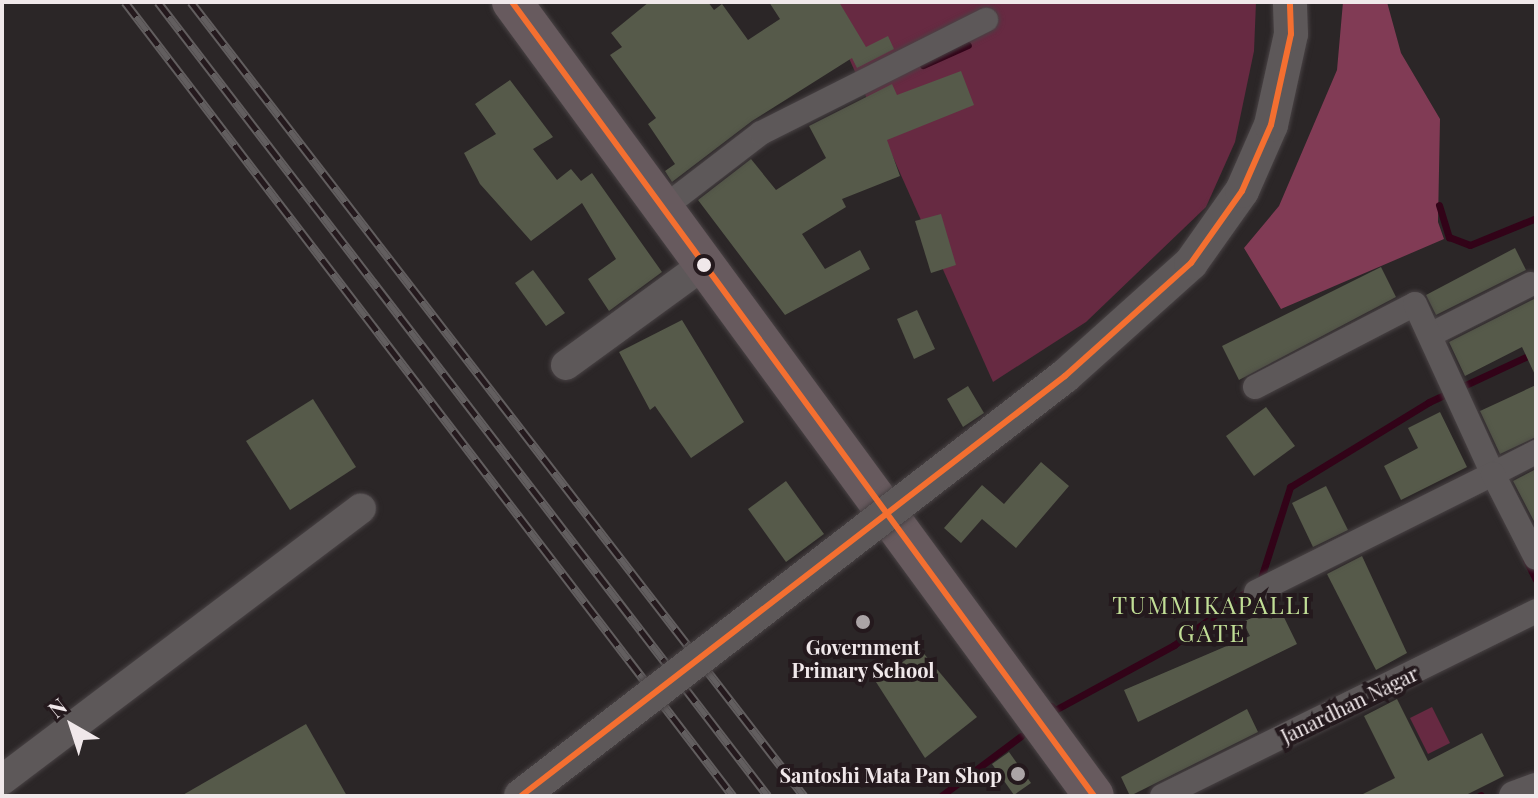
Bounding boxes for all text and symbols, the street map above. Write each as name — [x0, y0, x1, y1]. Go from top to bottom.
unlabelled marker — [696, 257, 712, 273]
district label: TUMMIKAPALLI GATE — [1112, 591, 1312, 647]
marker: Government Primary School — [854, 613, 872, 631]
place label: Government Primary School — [791, 634, 935, 681]
street label: Janardhan Nagar — [1277, 660, 1421, 748]
north arrow — [32, 686, 112, 766]
text: N — [41, 691, 73, 724]
place label: Santoshi Mata Pan Shop — [779, 762, 1002, 786]
marker: Santoshi Mata Pan Shop — [1009, 765, 1027, 783]

